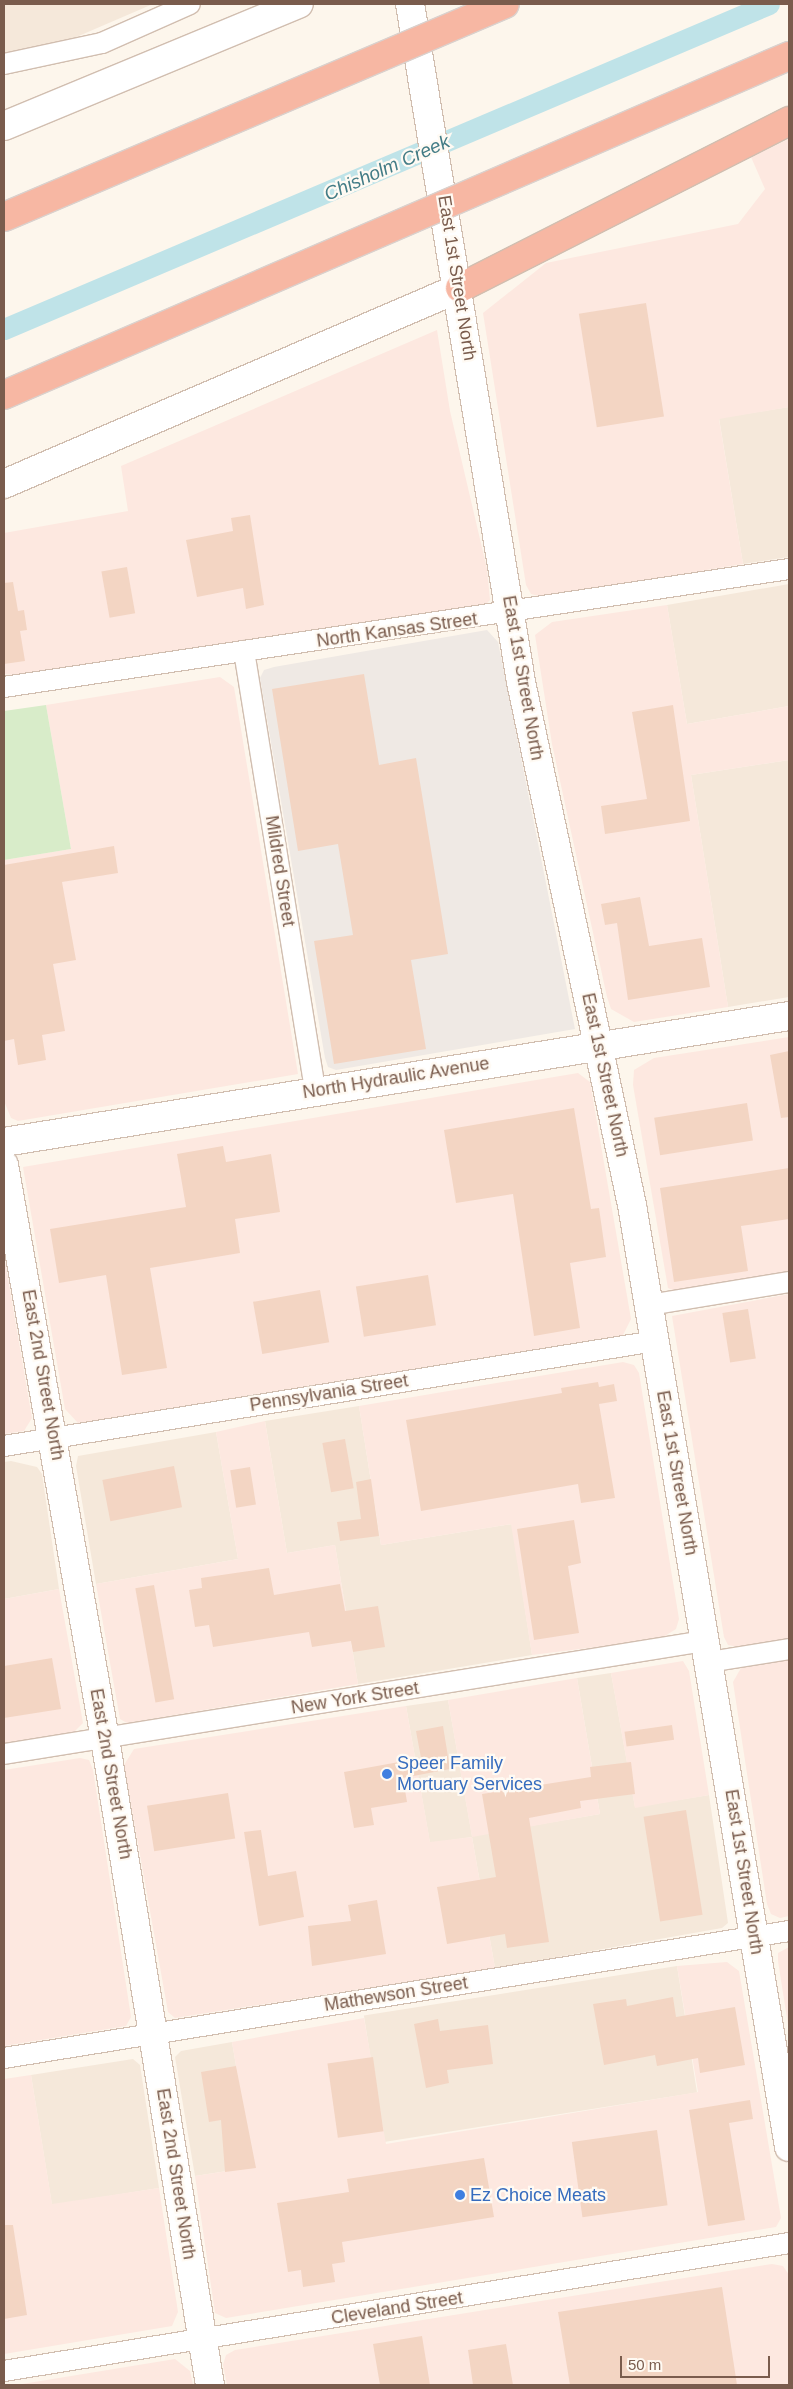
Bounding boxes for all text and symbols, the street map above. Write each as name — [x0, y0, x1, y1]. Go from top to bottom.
water label: Chisholm Creek — [321, 130, 453, 206]
street label: East 1st Street North — [433, 194, 481, 362]
street label: East 1st Street North — [498, 594, 548, 762]
street label: North Kansas Street — [315, 608, 479, 652]
street label: Mildred Street — [261, 814, 299, 928]
street label: East 1st Street North — [577, 991, 633, 1159]
street label: North Hydraulic Avenue — [301, 1052, 491, 1104]
street label: East 2nd Street North — [17, 1288, 69, 1462]
street label: Pennsylvania Street — [248, 1370, 410, 1416]
street label: East 1st Street North — [652, 1389, 702, 1557]
street label: New York Street — [289, 1677, 421, 1719]
street label: East 2nd Street North — [85, 1687, 137, 1861]
place label: Speer Family Mortuary Services — [397, 1753, 542, 1796]
marker: Speer Family Mortuary Services — [381, 1768, 393, 1780]
street label: East 1st Street North — [720, 1788, 768, 1956]
street label: Mathewson Street — [323, 1972, 469, 2016]
street label: East 2nd Street North — [152, 2087, 200, 2261]
place label: Ez Choice Meats — [470, 2184, 606, 2206]
marker: Ez Choice Meats — [454, 2189, 466, 2201]
street label: Cleveland Street — [330, 2287, 464, 2329]
scale bar — [623, 2346, 773, 2378]
text: 50 m — [628, 2356, 661, 2373]

